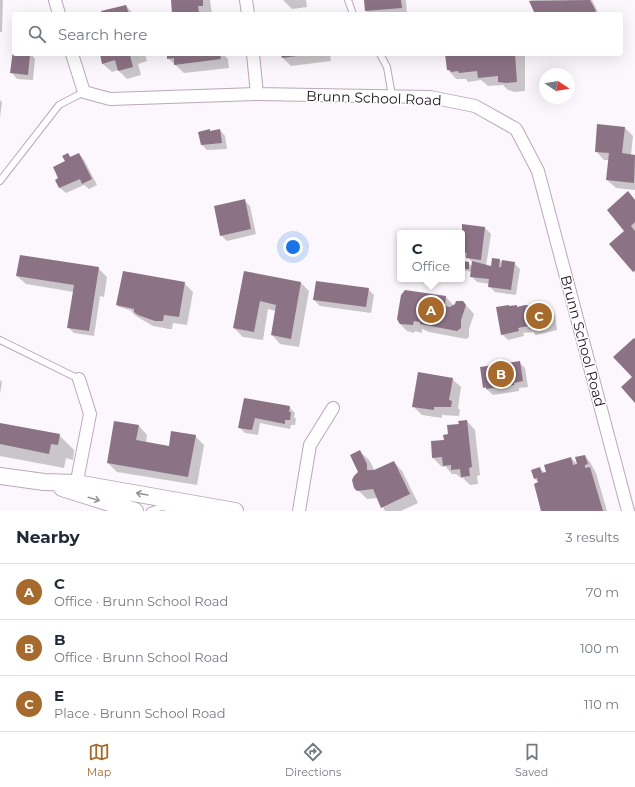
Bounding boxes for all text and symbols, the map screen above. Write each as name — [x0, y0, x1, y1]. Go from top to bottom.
search box — [12, 12, 623, 56]
icon: search — [26, 23, 48, 45]
text: Search here — [58, 25, 147, 44]
north arrow — [539, 68, 575, 104]
street label: Brunn School Road — [306, 87, 442, 109]
popup — [397, 230, 465, 282]
your location — [283, 237, 303, 257]
text: C — [412, 239, 423, 258]
text: Office — [412, 258, 450, 274]
street label: Brunn School Road — [557, 273, 609, 409]
pin: A — [418, 295, 444, 325]
pin: C — [526, 301, 552, 331]
pin: B — [488, 359, 514, 389]
one-way arrow — [136, 490, 149, 498]
one-way arrow — [88, 495, 100, 503]
text: Nearby — [16, 527, 80, 547]
text: 3 results — [565, 529, 619, 545]
text: C — [54, 574, 65, 593]
text: A — [24, 584, 34, 600]
text: 70 m — [586, 584, 619, 600]
text: Office · Brunn School Road — [54, 593, 228, 609]
text: B — [54, 630, 65, 649]
text: B — [24, 640, 34, 656]
text: 100 m — [580, 640, 619, 656]
text: Office · Brunn School Road — [54, 649, 228, 665]
text: E — [54, 686, 64, 705]
text: C — [24, 696, 34, 712]
text: 110 m — [584, 696, 619, 712]
text: Place · Brunn School Road — [54, 705, 226, 721]
tab: Map — [87, 741, 111, 779]
tab: Directions — [285, 741, 341, 779]
tab: Saved — [515, 741, 548, 779]

